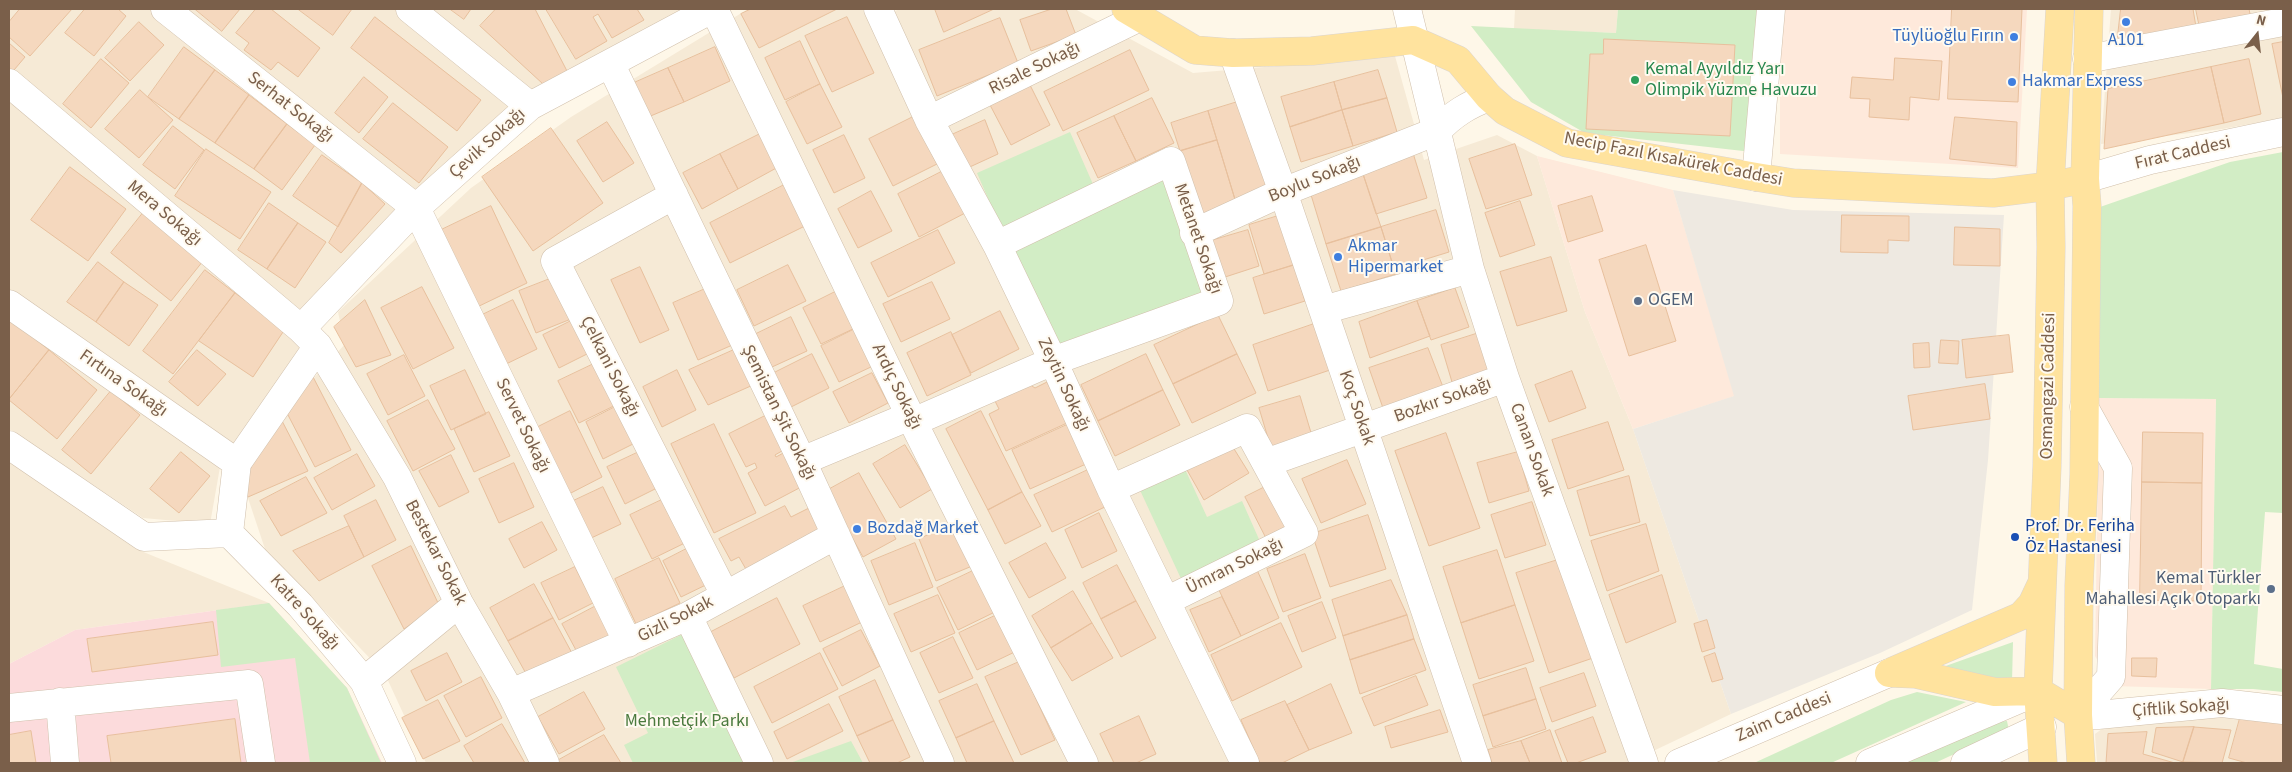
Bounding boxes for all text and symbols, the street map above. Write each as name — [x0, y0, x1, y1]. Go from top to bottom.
north arrow — [2232, 10, 2282, 60]
text: N — [2254, 10, 2268, 31]
marker: A101 — [2120, 16, 2132, 28]
place label: Tüylüoğlu Fırın — [1892, 26, 2004, 48]
place label: A101 — [2108, 30, 2144, 52]
marker: Tüylüoğlu Fırın — [2008, 31, 2020, 43]
street label: Risale Sokağı — [986, 38, 1084, 100]
place label: Kemal Ayyıldız Yarı Olimpik Yüzme Havuzu — [1645, 59, 1817, 102]
street label: Serhat Sokağı — [242, 68, 338, 148]
place label: Hakmar Express — [2022, 71, 2143, 93]
marker: Kemal Ayyıldız Yarı Olimpik Yüzme Havuzu — [1629, 74, 1641, 86]
marker: Hakmar Express — [2006, 76, 2018, 88]
street label: Çevik Sokağı — [445, 104, 531, 184]
street label: Necip Fazıl Kısakürek Caddesi — [1562, 128, 1784, 192]
street label: Fırat Caddesi — [2133, 133, 2233, 175]
street label: Boylu Sokağı — [1266, 152, 1364, 208]
street label: Mera Sokağı — [122, 176, 206, 252]
street label: Metanet Sokağı — [1168, 181, 1226, 297]
place label: Akmar Hipermarket — [1348, 236, 1443, 278]
marker: Akmar Hipermarket — [1332, 251, 1344, 263]
place label: OGEM — [1648, 290, 1694, 312]
marker: OGEM — [1632, 295, 1644, 307]
street label: Osmangazi Caddesi — [2037, 312, 2061, 460]
street label: Çelkani Sokağı — [574, 313, 644, 421]
street label: Zeytin Sokağı — [1032, 334, 1094, 436]
street label: Ardıç Sokağı — [866, 341, 926, 433]
street label: Şemistan Şit Sokağı — [736, 342, 820, 484]
street label: Fırtına Sokağı — [75, 346, 171, 422]
street label: Koç Sokak — [1333, 368, 1379, 448]
street label: Bozkır Sokağı — [1391, 373, 1495, 429]
street label: Servet Sokağı — [490, 375, 554, 477]
street label: Canan Sokak — [1504, 400, 1558, 500]
street label: Bestekar Sokak — [399, 497, 471, 609]
place label: Prof. Dr. Feriha Öz Hastanesi — [2025, 516, 2135, 558]
place label: Bozdağ Market — [867, 518, 978, 540]
marker: Bozdağ Market — [851, 523, 863, 535]
marker: Prof. Dr. Feriha Öz Hastanesi — [2009, 531, 2021, 543]
street label: Ümran Sokağı — [1183, 534, 1287, 600]
place label: Kemal Türkler Mahallesi Açık Otoparkı — [2085, 568, 2261, 610]
street label: Katre Sokağı — [264, 571, 344, 655]
marker: Kemal Türkler Mahallesi Açık Otoparkı — [2265, 583, 2277, 595]
street label: Gizli Sokak — [635, 592, 717, 648]
street label: Zaim Caddesi — [1733, 688, 1835, 748]
street label: Çiftlik Sokağı — [2132, 695, 2230, 723]
park label: Mehmetçik Parkı — [625, 711, 749, 733]

